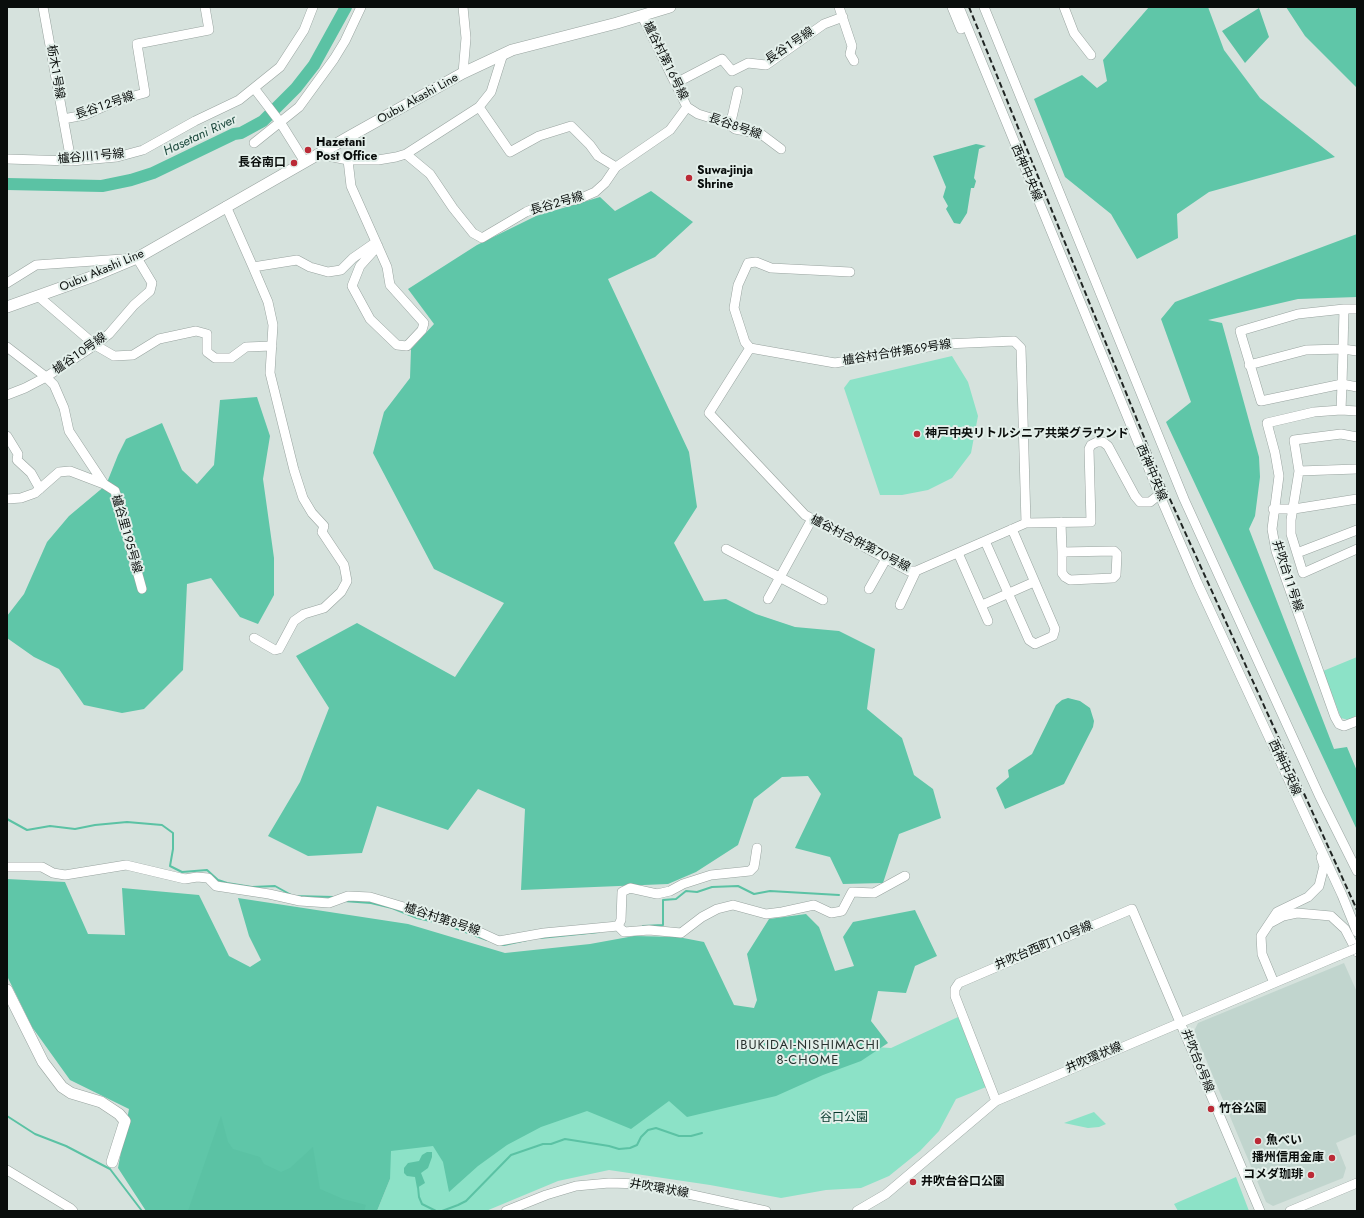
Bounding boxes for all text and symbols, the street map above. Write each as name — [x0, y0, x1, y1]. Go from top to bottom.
street label: 櫨谷村第１６号線 — [640, 19, 690, 103]
street label: 長谷１号線 — [763, 25, 817, 67]
street label: 栃木１号線 — [43, 44, 67, 100]
street label: Oubu Akashi Line — [375, 71, 461, 127]
street label: 長谷１２号線 — [73, 89, 137, 123]
street label: 長谷８号線 — [707, 111, 763, 143]
water label: Hasetani River — [161, 112, 239, 160]
place label: Hazetani Post Office — [316, 136, 377, 164]
street label: 西神中央線 — [1008, 143, 1044, 203]
marker: Hazetani Post Office — [303, 145, 313, 155]
street label: 櫨谷川１号線 — [57, 147, 125, 167]
place label: 長谷南口 — [238, 156, 286, 170]
marker: 長谷南口 — [289, 158, 299, 168]
place label: Suwa-jinja Shrine — [697, 164, 753, 192]
marker: Suwa-jinja Shrine — [684, 173, 694, 183]
street label: 長谷２号線 — [529, 190, 585, 218]
street label: Oubu Akashi Line — [58, 247, 146, 295]
street label: 櫨谷１０号線 — [51, 330, 109, 378]
street label: 櫨谷村合併第６９号線 — [842, 337, 952, 369]
place label: 神戸中央リトルシニア共栄グラウンド — [925, 427, 1129, 441]
marker: 神戸中央リトルシニア共栄グラウンド — [912, 429, 922, 439]
street label: 西神中央線 — [1133, 443, 1169, 503]
street label: 櫨谷里１９５号線 — [108, 493, 144, 575]
street label: 櫨谷村合併第７０号線 — [808, 513, 912, 575]
street label: 井吹台１１号線 — [1269, 539, 1305, 613]
street label: 西神中央線 — [1265, 738, 1303, 798]
street label: 櫨谷村第８号線 — [402, 901, 482, 939]
street label: 井吹台西町１１０号線 — [993, 919, 1095, 973]
street label: 井吹台６号線 — [1178, 1027, 1216, 1095]
district label: IBUKIDAI-NISHIMACHI 8-CHOME — [736, 1038, 880, 1069]
street label: 井吹環状線 — [1064, 1040, 1124, 1076]
place label: 竹谷公園 — [1219, 1102, 1267, 1116]
marker: 竹谷公園 — [1206, 1104, 1216, 1114]
park label: 谷口公園 — [820, 1111, 868, 1125]
place label: 魚べい — [1266, 1134, 1302, 1148]
marker: 魚べい — [1253, 1136, 1263, 1146]
place label: 播州信用金庫 — [1252, 1151, 1324, 1165]
marker: 播州信用金庫 — [1327, 1153, 1337, 1163]
place label: コメダ珈琲 — [1243, 1168, 1303, 1182]
marker: コメダ珈琲 — [1306, 1170, 1316, 1180]
place label: 井吹台谷口公園 — [921, 1175, 1005, 1189]
street label: 井吹環状線 — [628, 1177, 690, 1201]
marker: 井吹台谷口公園 — [908, 1177, 918, 1187]

